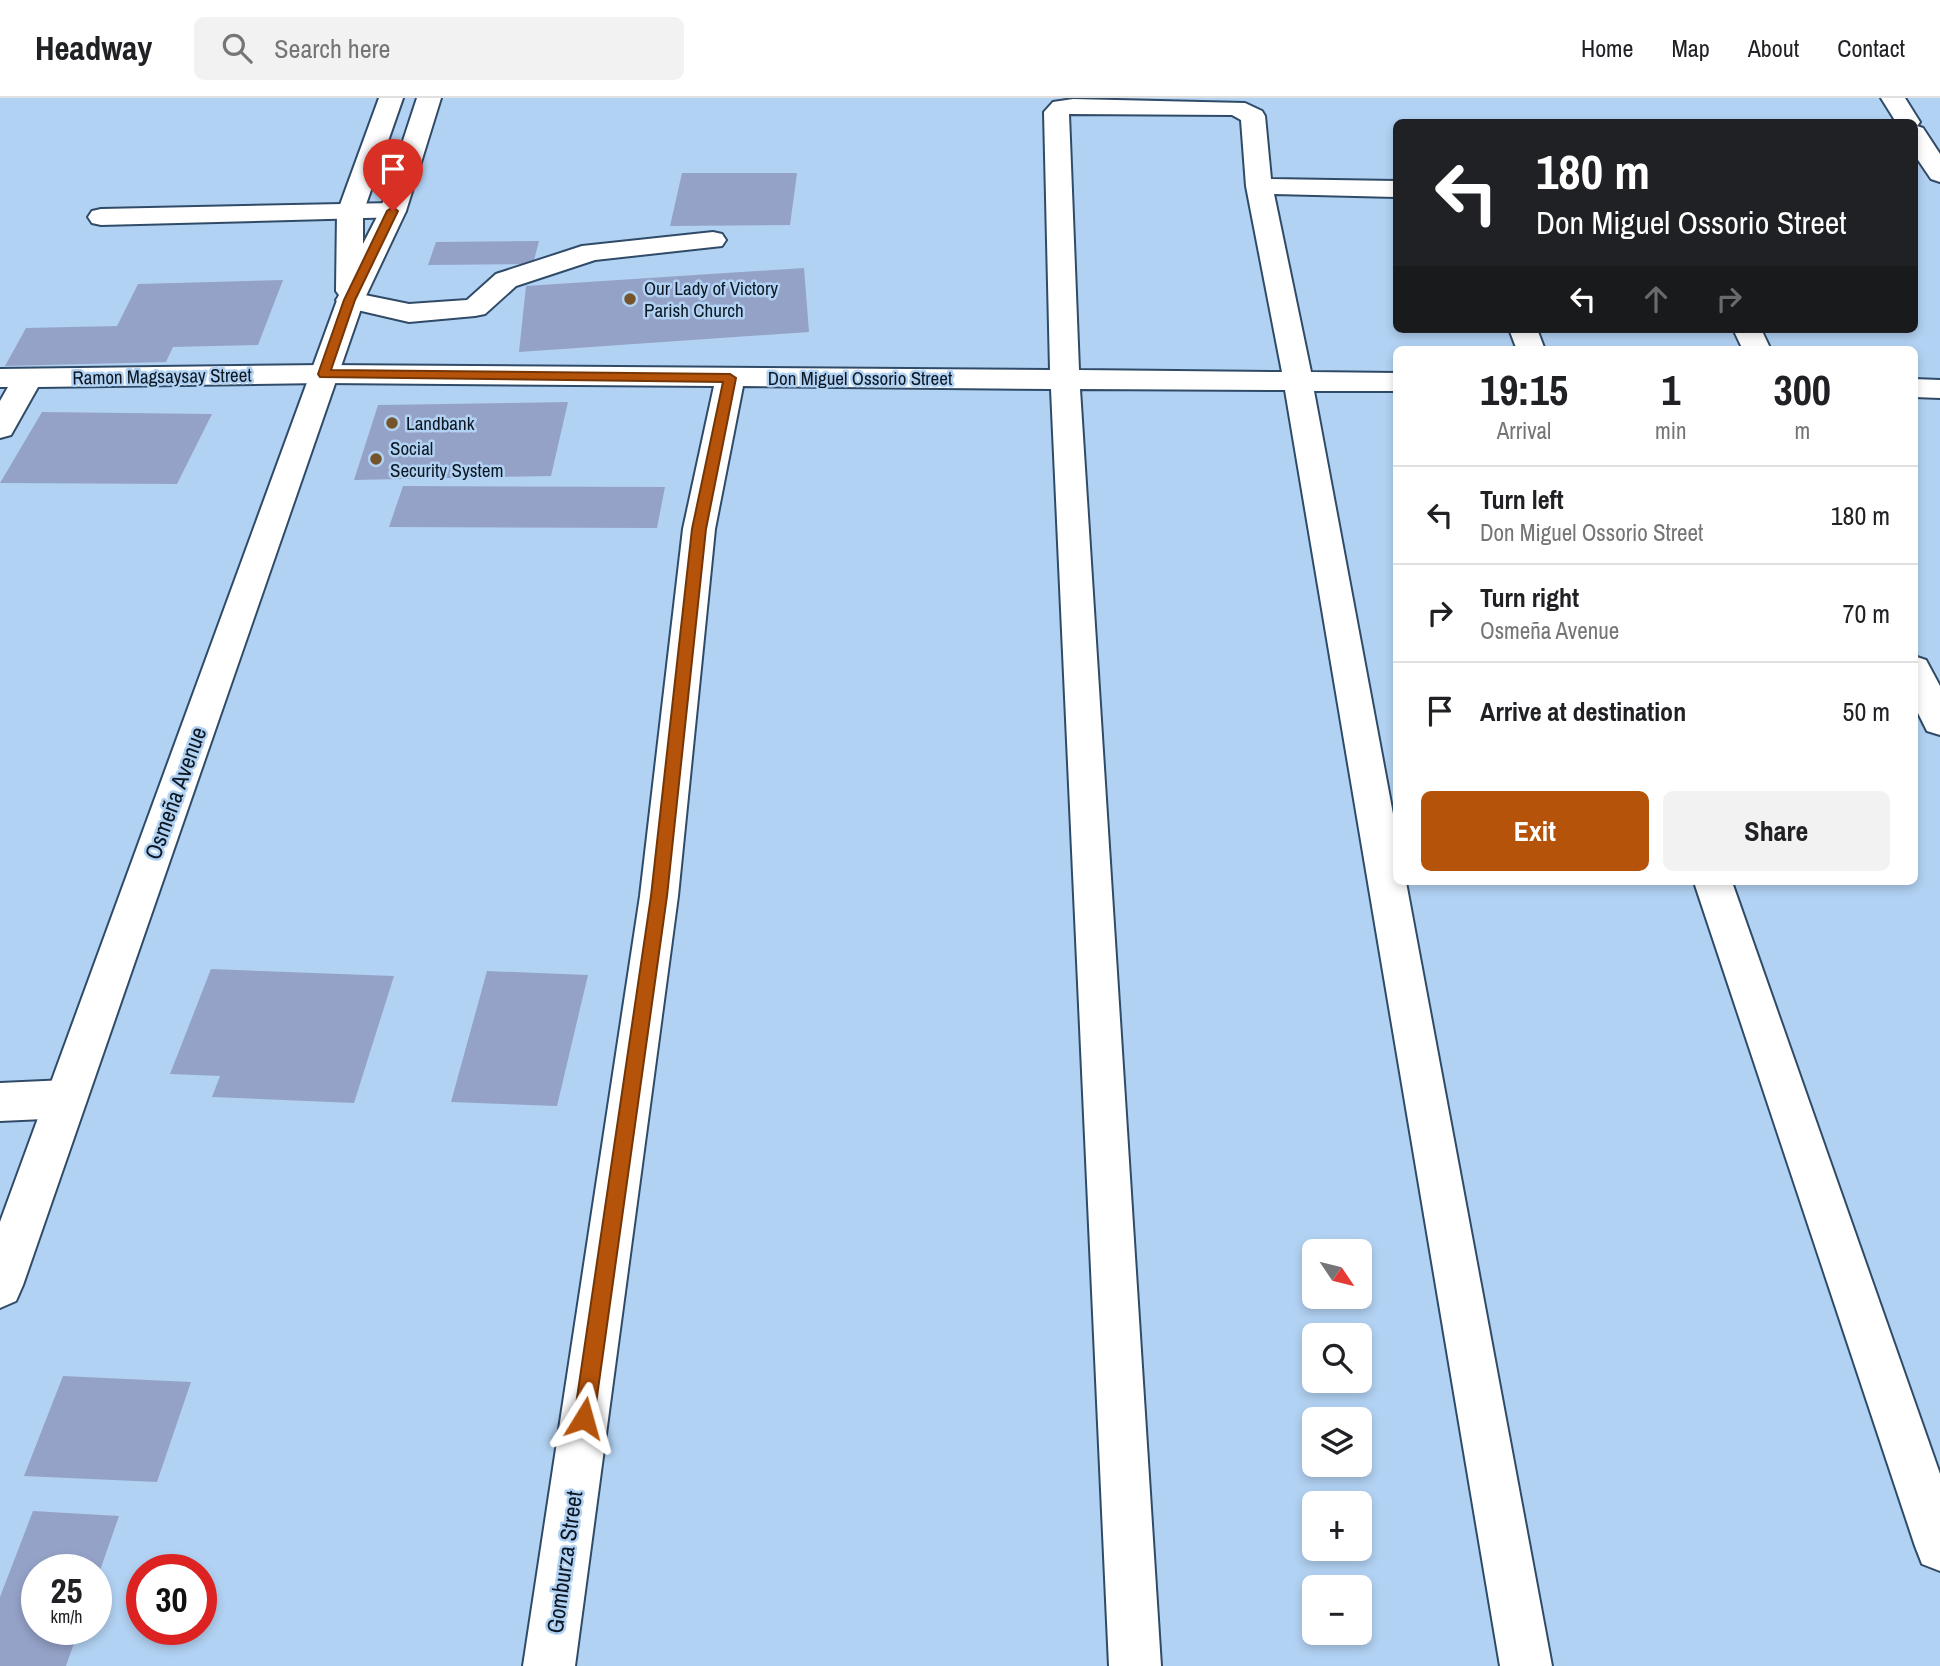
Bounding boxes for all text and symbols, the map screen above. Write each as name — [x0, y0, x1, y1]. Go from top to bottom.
search box — [194, 17, 684, 80]
text: Headway — [35, 26, 152, 70]
icon: search — [218, 29, 256, 67]
text: Search here — [274, 31, 390, 66]
text: Home — [1581, 32, 1633, 64]
text: Map — [1671, 32, 1710, 64]
text: About — [1748, 32, 1799, 64]
text: Contact — [1837, 32, 1905, 64]
text: 180 m — [1536, 138, 1650, 204]
pin — [363, 139, 423, 211]
icon: left — [1421, 147, 1512, 238]
icon: arrive — [374, 150, 412, 188]
text: Don Miguel Ossorio Street — [1536, 201, 1847, 244]
place label: Our Lady of Victory Parish Church — [644, 275, 778, 323]
icon: left — [1564, 280, 1602, 318]
icon: ahead — [1637, 280, 1675, 318]
icon: right — [1710, 280, 1748, 318]
marker: Our Lady of Victory Parish Church — [622, 291, 638, 307]
street label: Ramon Magsaysay Street — [72, 361, 253, 391]
text: 19:15 — [1480, 362, 1568, 418]
text: 1 — [1661, 362, 1680, 418]
text: 300 — [1774, 362, 1831, 418]
street label: Don Miguel Ossorio Street — [768, 365, 953, 391]
place label: Landbank — [406, 410, 475, 436]
marker: Landbank — [384, 415, 400, 431]
text: Arrival — [1497, 415, 1551, 446]
text: min — [1655, 415, 1687, 446]
text: m — [1794, 415, 1810, 446]
place label: Social Security System — [390, 435, 503, 483]
marker: Social Security System — [368, 451, 384, 467]
text: Turn left — [1480, 482, 1564, 517]
icon: left — [1421, 496, 1459, 534]
text: 180 m — [1831, 498, 1890, 533]
text: Don Miguel Ossorio Street — [1480, 517, 1703, 548]
text: Turn right — [1480, 580, 1579, 615]
icon: right — [1421, 594, 1459, 632]
text: 70 m — [1843, 596, 1890, 631]
text: Osmeña Avenue — [1480, 615, 1619, 646]
icon: arrive — [1421, 692, 1459, 730]
text: Arrive at destination — [1480, 694, 1686, 729]
text: 50 m — [1843, 694, 1890, 729]
street label: Osmeña Avenue — [137, 722, 213, 864]
button: Exit — [1421, 791, 1649, 871]
button: Share — [1663, 791, 1890, 871]
north arrow — [1302, 1239, 1372, 1309]
map controls — [1302, 1239, 1372, 1645]
button: search — [1302, 1323, 1372, 1393]
position arrow — [547, 1381, 621, 1455]
button: layers — [1302, 1407, 1372, 1477]
street label: Gomburza Street — [539, 1489, 589, 1635]
button: + — [1302, 1491, 1372, 1561]
speed limit sign: 30 — [126, 1554, 217, 1645]
text: 25 — [51, 1567, 82, 1614]
button: − — [1302, 1575, 1372, 1645]
text: km/h — [51, 1604, 83, 1629]

